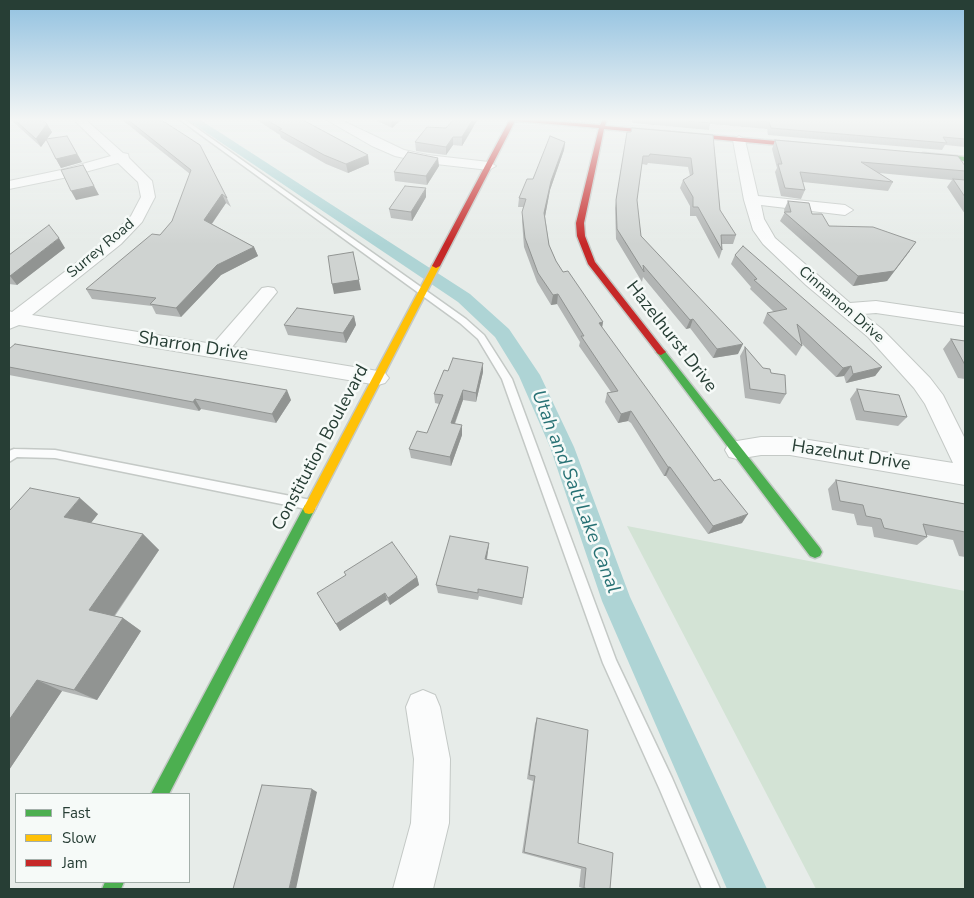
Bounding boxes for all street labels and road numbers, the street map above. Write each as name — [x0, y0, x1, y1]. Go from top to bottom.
street label: Surrey Road — [64, 216, 138, 282]
street label: Cinnamon Drive — [794, 263, 888, 347]
street label: Hazelhurst Drive — [621, 277, 721, 397]
street label: Sharron Drive — [136, 328, 250, 366]
street label: Constitution Boulevard — [268, 361, 374, 535]
street label: Hazelnut Drive — [790, 436, 912, 476]

